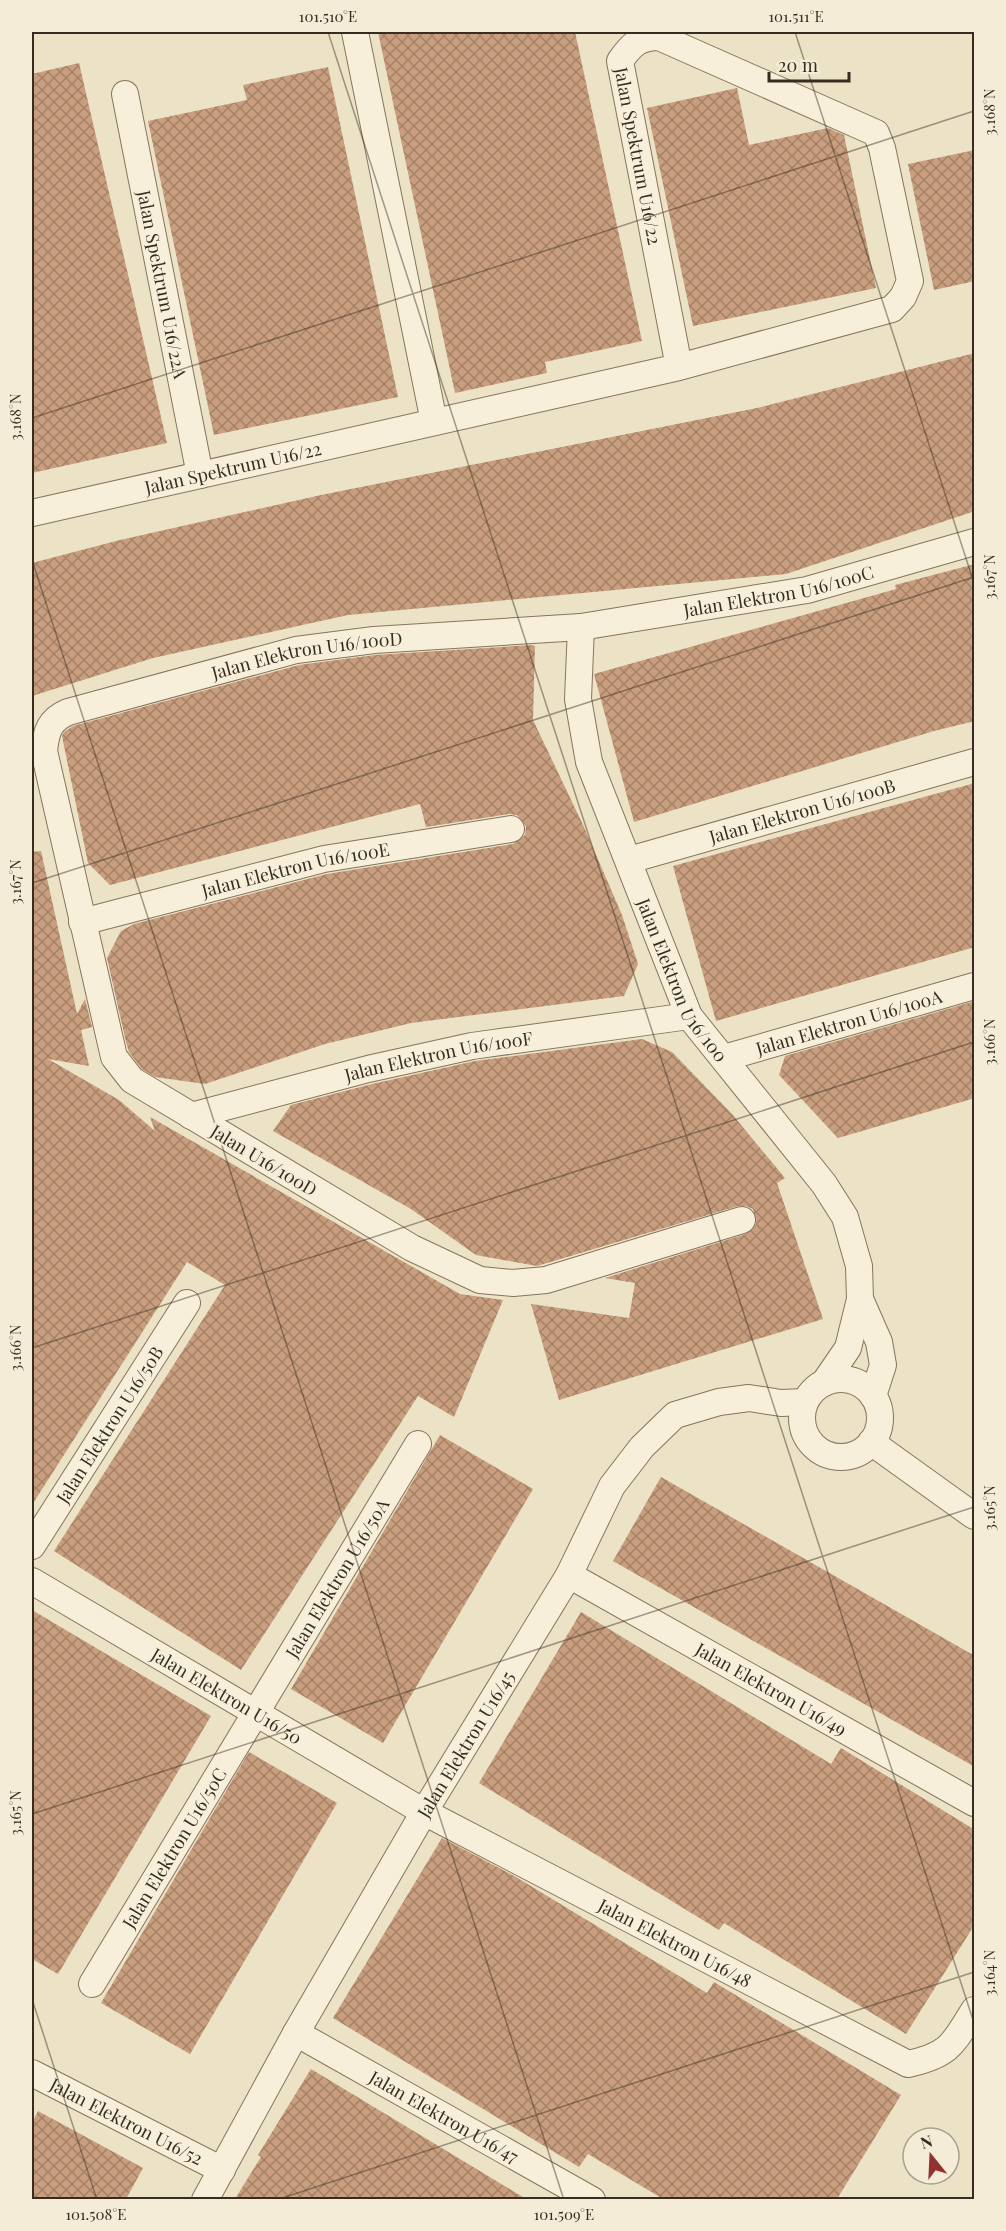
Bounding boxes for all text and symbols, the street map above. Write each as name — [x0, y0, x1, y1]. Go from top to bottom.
text: 101.510°E — [299, 6, 357, 26]
text: 101.511°E — [768, 6, 824, 26]
scale bar — [769, 45, 848, 83]
text: 20 m — [778, 53, 818, 77]
street label: Jalan Spektrum U16/22 — [609, 64, 667, 247]
text: 3.168°N — [979, 88, 999, 136]
street label: Jalan Spektrum U16/22A — [132, 187, 193, 381]
text: 3.168°N — [5, 393, 25, 441]
street label: Jalan Spektrum U16/22 — [141, 436, 324, 499]
text: 3.167°N — [979, 554, 999, 600]
street label: Jalan Elektron U16/100C — [681, 560, 876, 622]
street label: Jalan Elektron U16/100D — [208, 626, 403, 685]
street label: Jalan Elektron U16/100B — [705, 773, 898, 849]
street label: Jalan Elektron U16/100E — [198, 837, 391, 903]
text: 3.167°N — [5, 859, 25, 905]
street label: Jalan Elektron U16/100 — [631, 894, 733, 1067]
street label: Jalan Elektron U16/100A — [752, 984, 945, 1060]
text: 3.166°N — [979, 1018, 999, 1066]
street label: Jalan Elektron U16/100F — [341, 1026, 534, 1087]
street label: Jalan U16/100D — [206, 1118, 322, 1201]
text: 3.166°N — [5, 1324, 25, 1372]
street label: Jalan Elektron U16/50B — [50, 1341, 169, 1509]
text: 3.165°N — [979, 1485, 999, 1531]
street label: Jalan Elektron U16/50A — [279, 1493, 395, 1663]
street label: Jalan Elektron U16/49 — [690, 1636, 851, 1741]
street label: Jalan Elektron U16/50 — [146, 1642, 306, 1749]
street label: Jalan Elektron U16/45 — [411, 1666, 520, 1823]
street label: Jalan Elektron U16/50C — [116, 1763, 232, 1933]
text: 3.165°N — [5, 1790, 25, 1836]
street label: Jalan Elektron U16/48 — [593, 1892, 756, 1993]
text: 3.164°N — [979, 1949, 999, 1996]
street label: Jalan Elektron U16/47 — [364, 2064, 524, 2169]
street label: Jalan Elektron U16/52 — [45, 2072, 207, 2170]
north arrow — [901, 2126, 961, 2186]
text: N — [917, 2129, 935, 2153]
text: 101.508°E — [65, 2204, 127, 2224]
text: 101.509°E — [534, 2204, 594, 2224]

